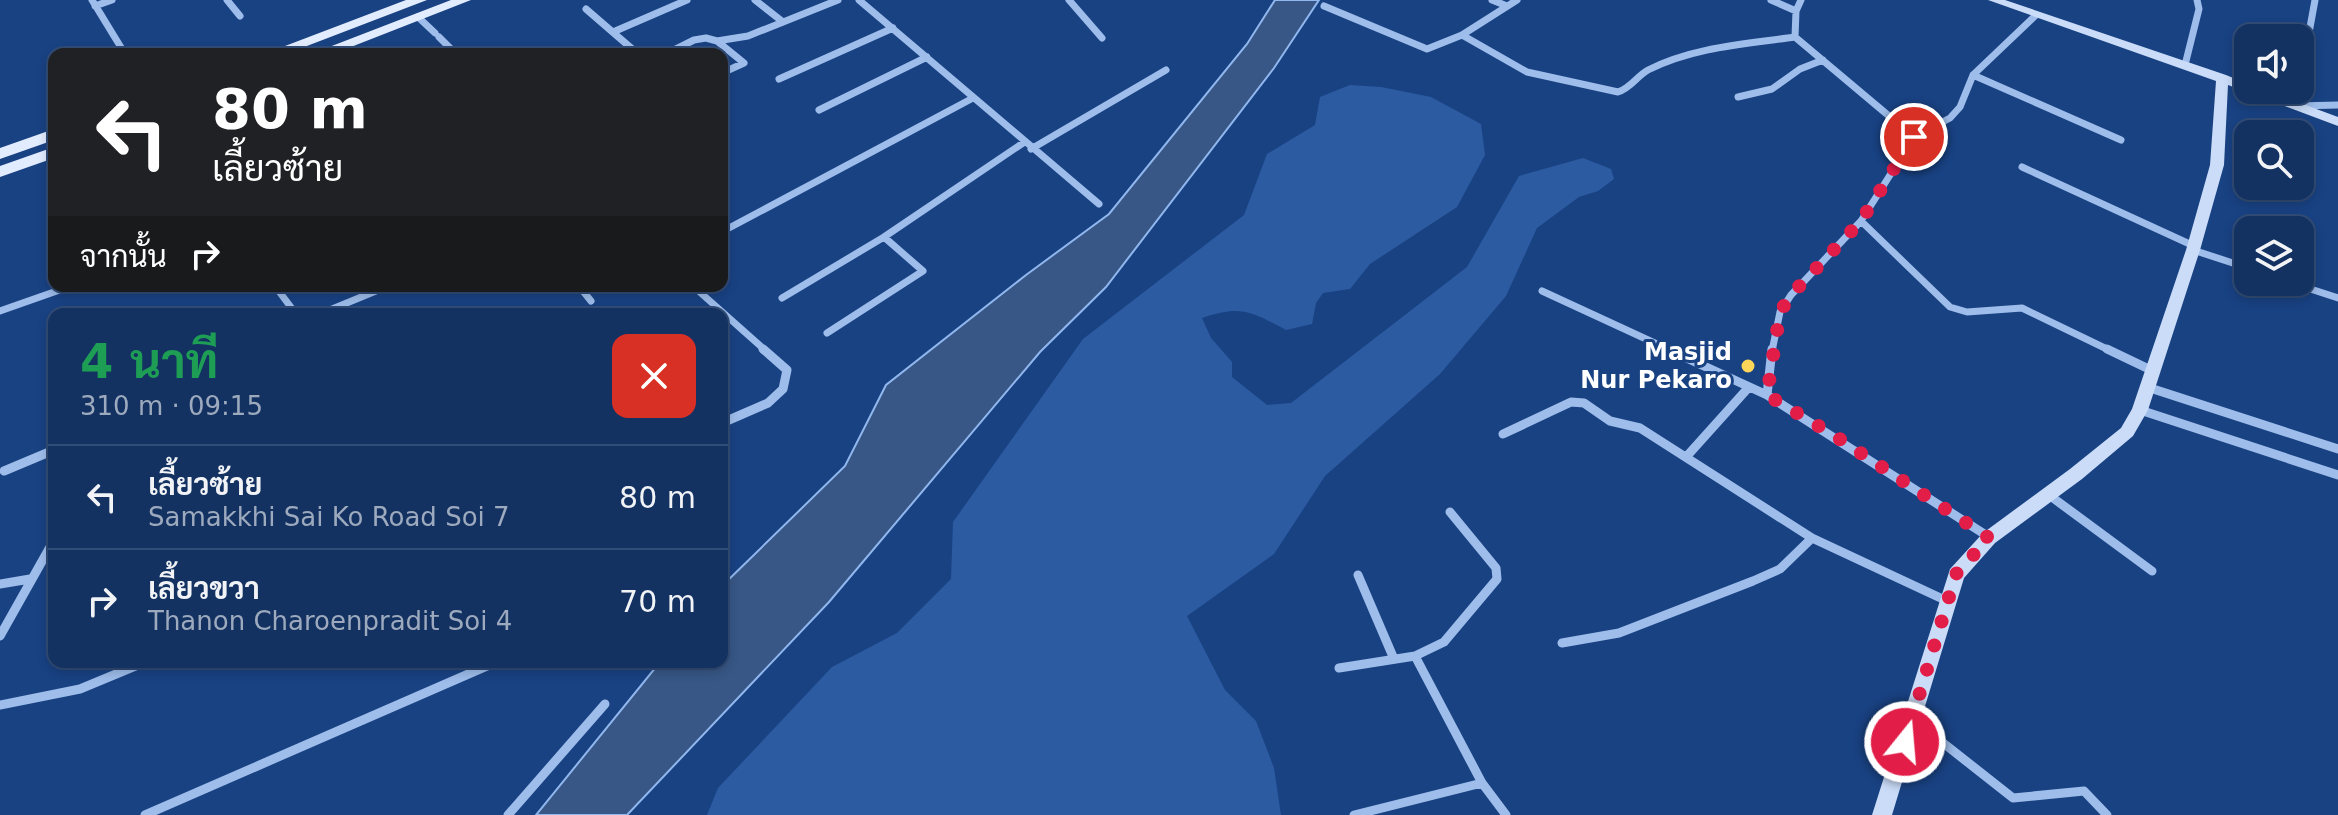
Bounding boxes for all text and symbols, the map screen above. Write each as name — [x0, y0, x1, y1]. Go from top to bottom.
map controls — [2234, 24, 2314, 296]
button: sound — [2234, 24, 2314, 104]
text: 80 m — [212, 76, 368, 141]
icon: left — [80, 80, 184, 184]
pin — [1880, 103, 1948, 171]
icon: arrive — [1892, 115, 1936, 159]
button: search — [2234, 120, 2314, 200]
text: เลี้ยวซ้าย — [212, 148, 343, 189]
button: layers — [2234, 216, 2314, 296]
icon: right — [183, 232, 227, 276]
text: จากนั้น — [80, 239, 167, 274]
text: 4 นาที — [80, 333, 218, 389]
button: close — [612, 334, 696, 418]
place label: Masjid Nur Pekaro — [1580, 338, 1732, 394]
marker: Masjid Nur Pekaro — [1739, 357, 1757, 375]
text: 310 m · 09:15 — [80, 391, 263, 421]
text: เลี้ยวซ้าย — [148, 467, 262, 502]
icon: left — [80, 475, 124, 519]
text: 80 m — [619, 480, 696, 515]
text: Samakkhi Sai Ko Road Soi 7 — [148, 502, 510, 532]
text: เลี้ยวขวา — [148, 571, 260, 606]
icon: right — [80, 579, 124, 623]
text: 70 m — [619, 584, 696, 619]
text: Thanon Charoenpradit Soi 4 — [148, 606, 512, 636]
position arrow — [1863, 700, 1947, 784]

